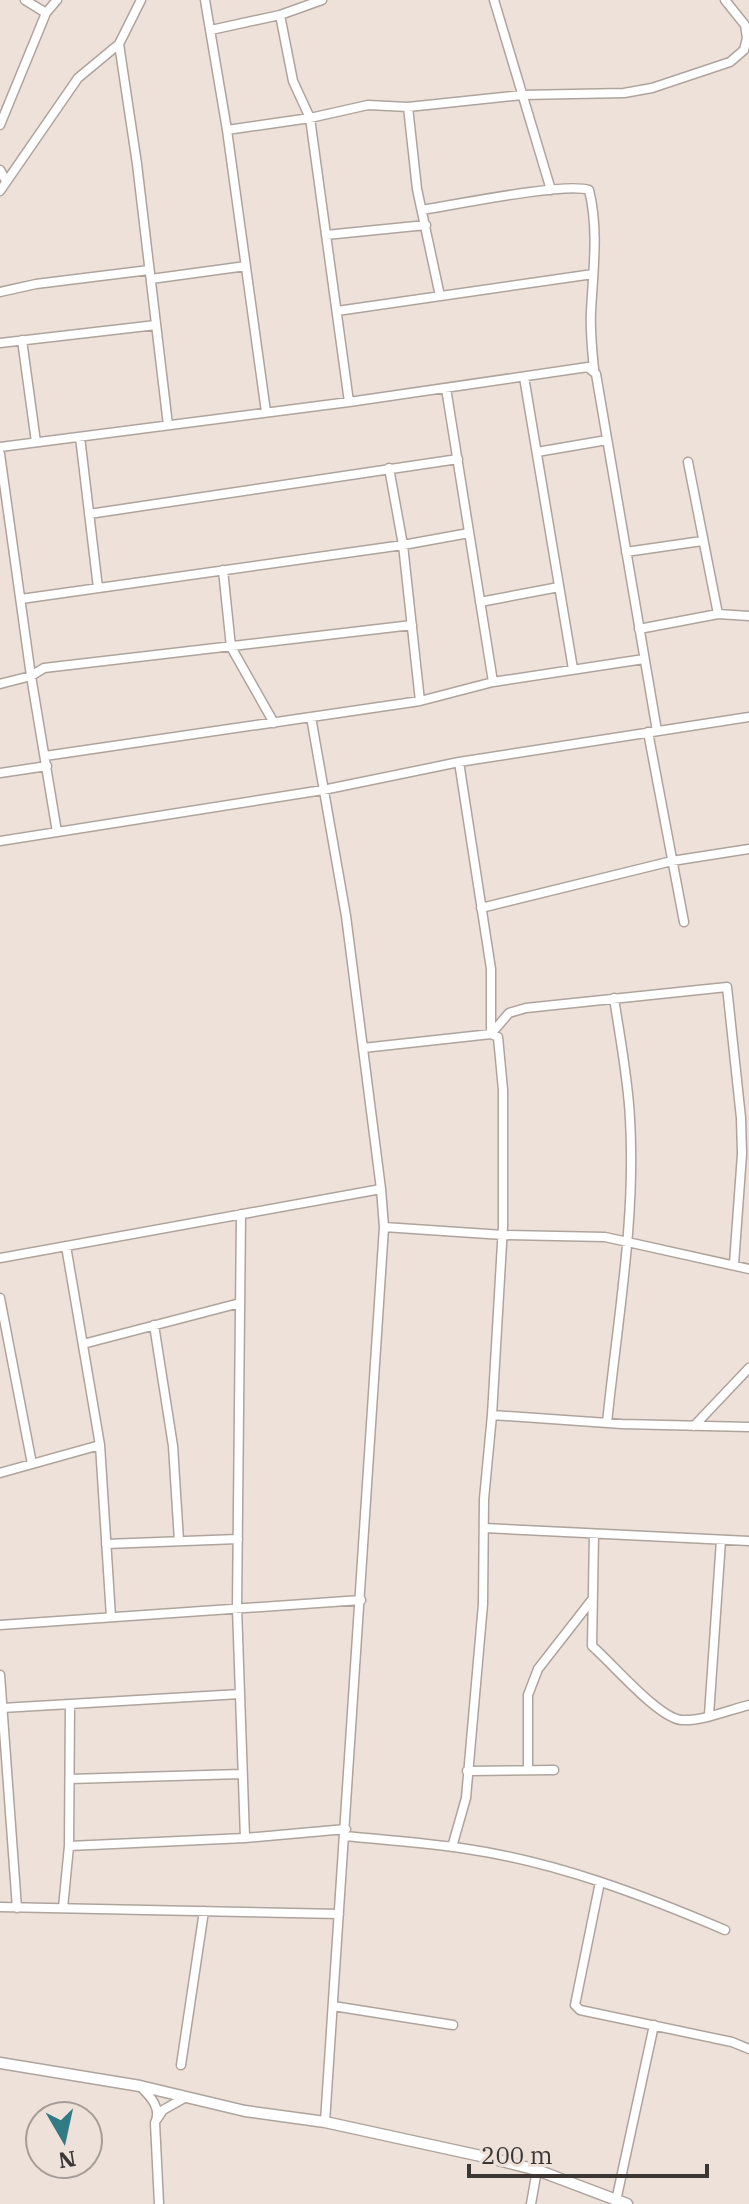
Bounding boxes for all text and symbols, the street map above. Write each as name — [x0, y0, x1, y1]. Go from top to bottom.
north arrow — [24, 2100, 104, 2180]
scale bar — [469, 2128, 707, 2178]
text: 200 m — [481, 2139, 553, 2171]
text: N — [56, 2145, 78, 2176]

